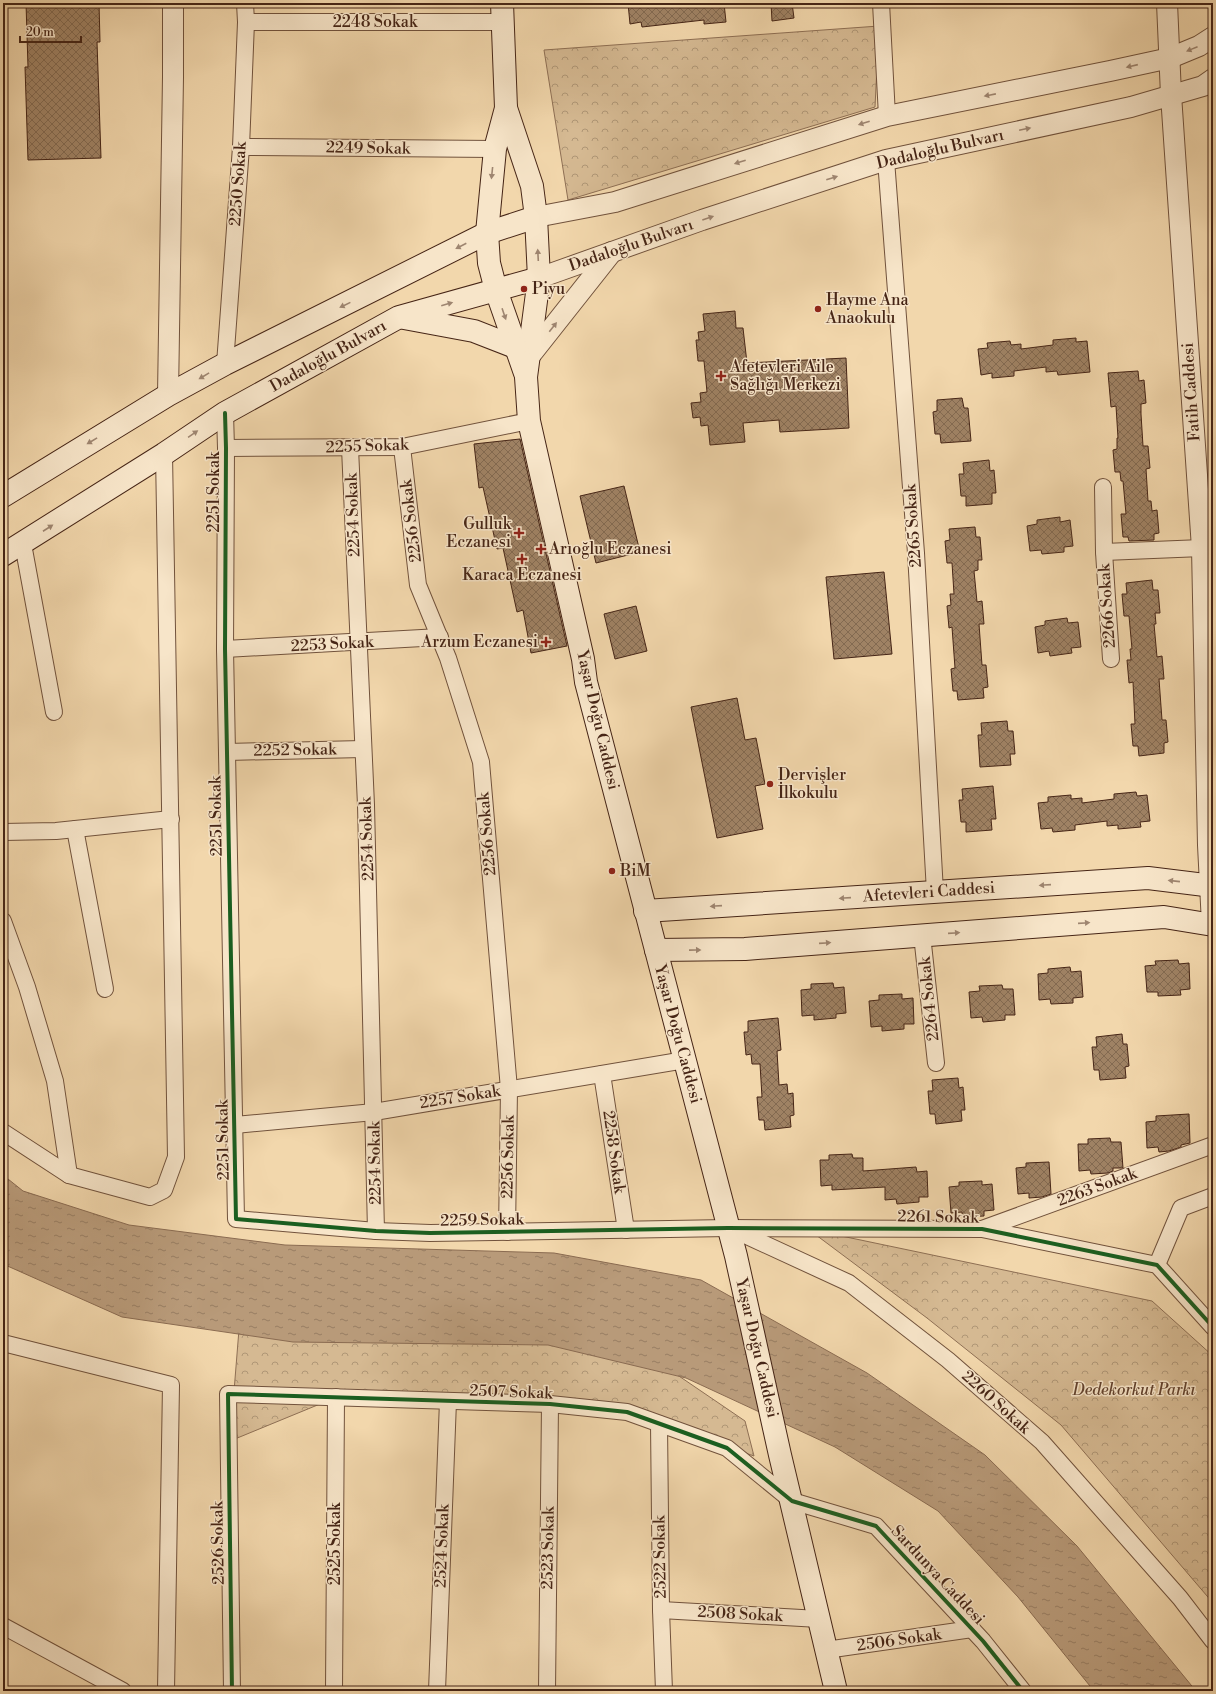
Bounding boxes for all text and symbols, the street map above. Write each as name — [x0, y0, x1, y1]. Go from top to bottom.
street label: 2248 Sokak — [333, 12, 419, 32]
scale bar — [20, 18, 81, 44]
text: 20 m — [26, 25, 54, 40]
one-way arrow — [1185, 46, 1197, 52]
one-way arrow — [1125, 64, 1138, 70]
one-way arrow — [984, 92, 997, 98]
one-way arrow — [857, 120, 869, 126]
street label: Dadaloğlu Bulvarı — [874, 125, 1006, 173]
one-way arrow — [1019, 126, 1031, 132]
street label: 2249 Sokak — [326, 137, 412, 159]
street label: 2250 Sokak — [225, 140, 251, 227]
one-way arrow — [733, 159, 745, 165]
one-way arrow — [489, 167, 495, 179]
one-way arrow — [826, 175, 838, 181]
street label: Dadaloğlu Bulvarı — [566, 214, 696, 276]
one-way arrow — [702, 215, 714, 221]
one-way arrow — [455, 243, 467, 249]
one-way arrow — [535, 248, 541, 261]
place label: Piyu — [532, 279, 565, 299]
marker: Piyu — [519, 284, 529, 294]
place label: Hayme Ana Anaokulu — [825, 290, 909, 328]
one-way arrow — [441, 300, 454, 306]
one-way arrow — [339, 301, 351, 308]
marker: Hayme Ana Anaokulu — [813, 304, 823, 314]
one-way arrow — [502, 309, 508, 321]
street label: Dadaloğlu Bulvarı — [266, 316, 390, 396]
one-way arrow — [549, 321, 557, 332]
street label: Fatih Caddesi — [1178, 342, 1204, 442]
place label: Afetevleri Aile Sağlığı Merkezi — [729, 357, 841, 395]
marker: Afetevleri Aile Sağlığı Merkezi — [715, 370, 727, 382]
one-way arrow — [199, 372, 209, 380]
one-way arrow — [187, 430, 198, 438]
street label: 2255 Sokak — [325, 435, 410, 457]
one-way arrow — [86, 438, 98, 445]
street label: 2251 Sokak — [204, 450, 224, 532]
street label: 2254 Sokak — [341, 471, 364, 557]
street label: 2256 Sokak — [396, 477, 426, 564]
street label: 2265 Sokak — [900, 482, 926, 568]
place label: Gulluk Eczanesi — [446, 514, 513, 552]
one-way arrow — [42, 524, 54, 531]
marker: Gulluk Eczanesi — [514, 528, 524, 538]
place label: Arıoğlu Eczanesi — [548, 539, 671, 559]
marker: Arıoğlu Eczanesi — [536, 544, 546, 554]
marker: Karaca Eczanesi — [517, 554, 527, 564]
street label: 2266 Sokak — [1094, 562, 1120, 649]
place label: Karaca Eczanesi — [462, 565, 582, 585]
street label: 2253 Sokak — [290, 632, 375, 656]
place label: Arzum Eczanesi — [420, 632, 538, 652]
marker: Arzum Eczanesi — [541, 637, 551, 647]
street label: Yaşar Doğu Caddesi — [572, 647, 624, 792]
street label: 2252 Sokak — [253, 739, 338, 761]
place label: Dervişler İlkokulu — [778, 765, 846, 803]
street label: 2251 Sokak — [205, 774, 227, 857]
marker: Dervişler İlkokulu — [765, 779, 775, 789]
street label: 2256 Sokak — [473, 790, 501, 876]
street label: 2254 Sokak — [355, 795, 378, 881]
place label: BiM — [619, 861, 651, 881]
marker: BiM — [607, 866, 617, 876]
street label: Afetevleri Caddesi — [861, 877, 996, 907]
one-way arrow — [1168, 878, 1181, 885]
one-way arrow — [1038, 882, 1051, 888]
one-way arrow — [839, 894, 851, 901]
one-way arrow — [710, 903, 722, 910]
one-way arrow — [1078, 919, 1090, 926]
one-way arrow — [948, 930, 960, 936]
one-way arrow — [819, 940, 831, 946]
one-way arrow — [689, 947, 702, 953]
street label: 2264 Sokak — [914, 954, 943, 1042]
street label: Yaşar Doğu Caddesi — [650, 961, 706, 1106]
street label: 2257 Sokak — [418, 1081, 503, 1113]
street label: 2251 Sokak — [212, 1098, 234, 1181]
street label: 2258 Sokak — [598, 1109, 630, 1196]
street label: 2256 Sokak — [497, 1113, 519, 1199]
street label: 2254 Sokak — [364, 1119, 386, 1205]
street label: 2263 Sokak — [1054, 1163, 1141, 1211]
street label: 2261 Sokak — [897, 1206, 980, 1228]
street label: 2259 Sokak — [440, 1209, 526, 1231]
street label: Yaşar Doğu Caddesi — [731, 1275, 783, 1420]
street label: 2260 Sokak — [958, 1366, 1036, 1439]
park label: Dedekorkut Parkı — [1071, 1380, 1196, 1400]
street label: 2507 Sokak — [469, 1381, 555, 1404]
street label: 2526 Sokak — [207, 1499, 229, 1585]
street label: 2525 Sokak — [325, 1501, 345, 1585]
street label: 2524 Sokak — [431, 1502, 454, 1588]
street label: 2523 Sokak — [537, 1505, 559, 1590]
street label: 2522 Sokak — [649, 1514, 671, 1599]
street label: Sardunya Caddesi — [887, 1521, 989, 1629]
street label: 2508 Sokak — [697, 1602, 785, 1626]
street label: 2506 Sokak — [856, 1624, 944, 1656]

